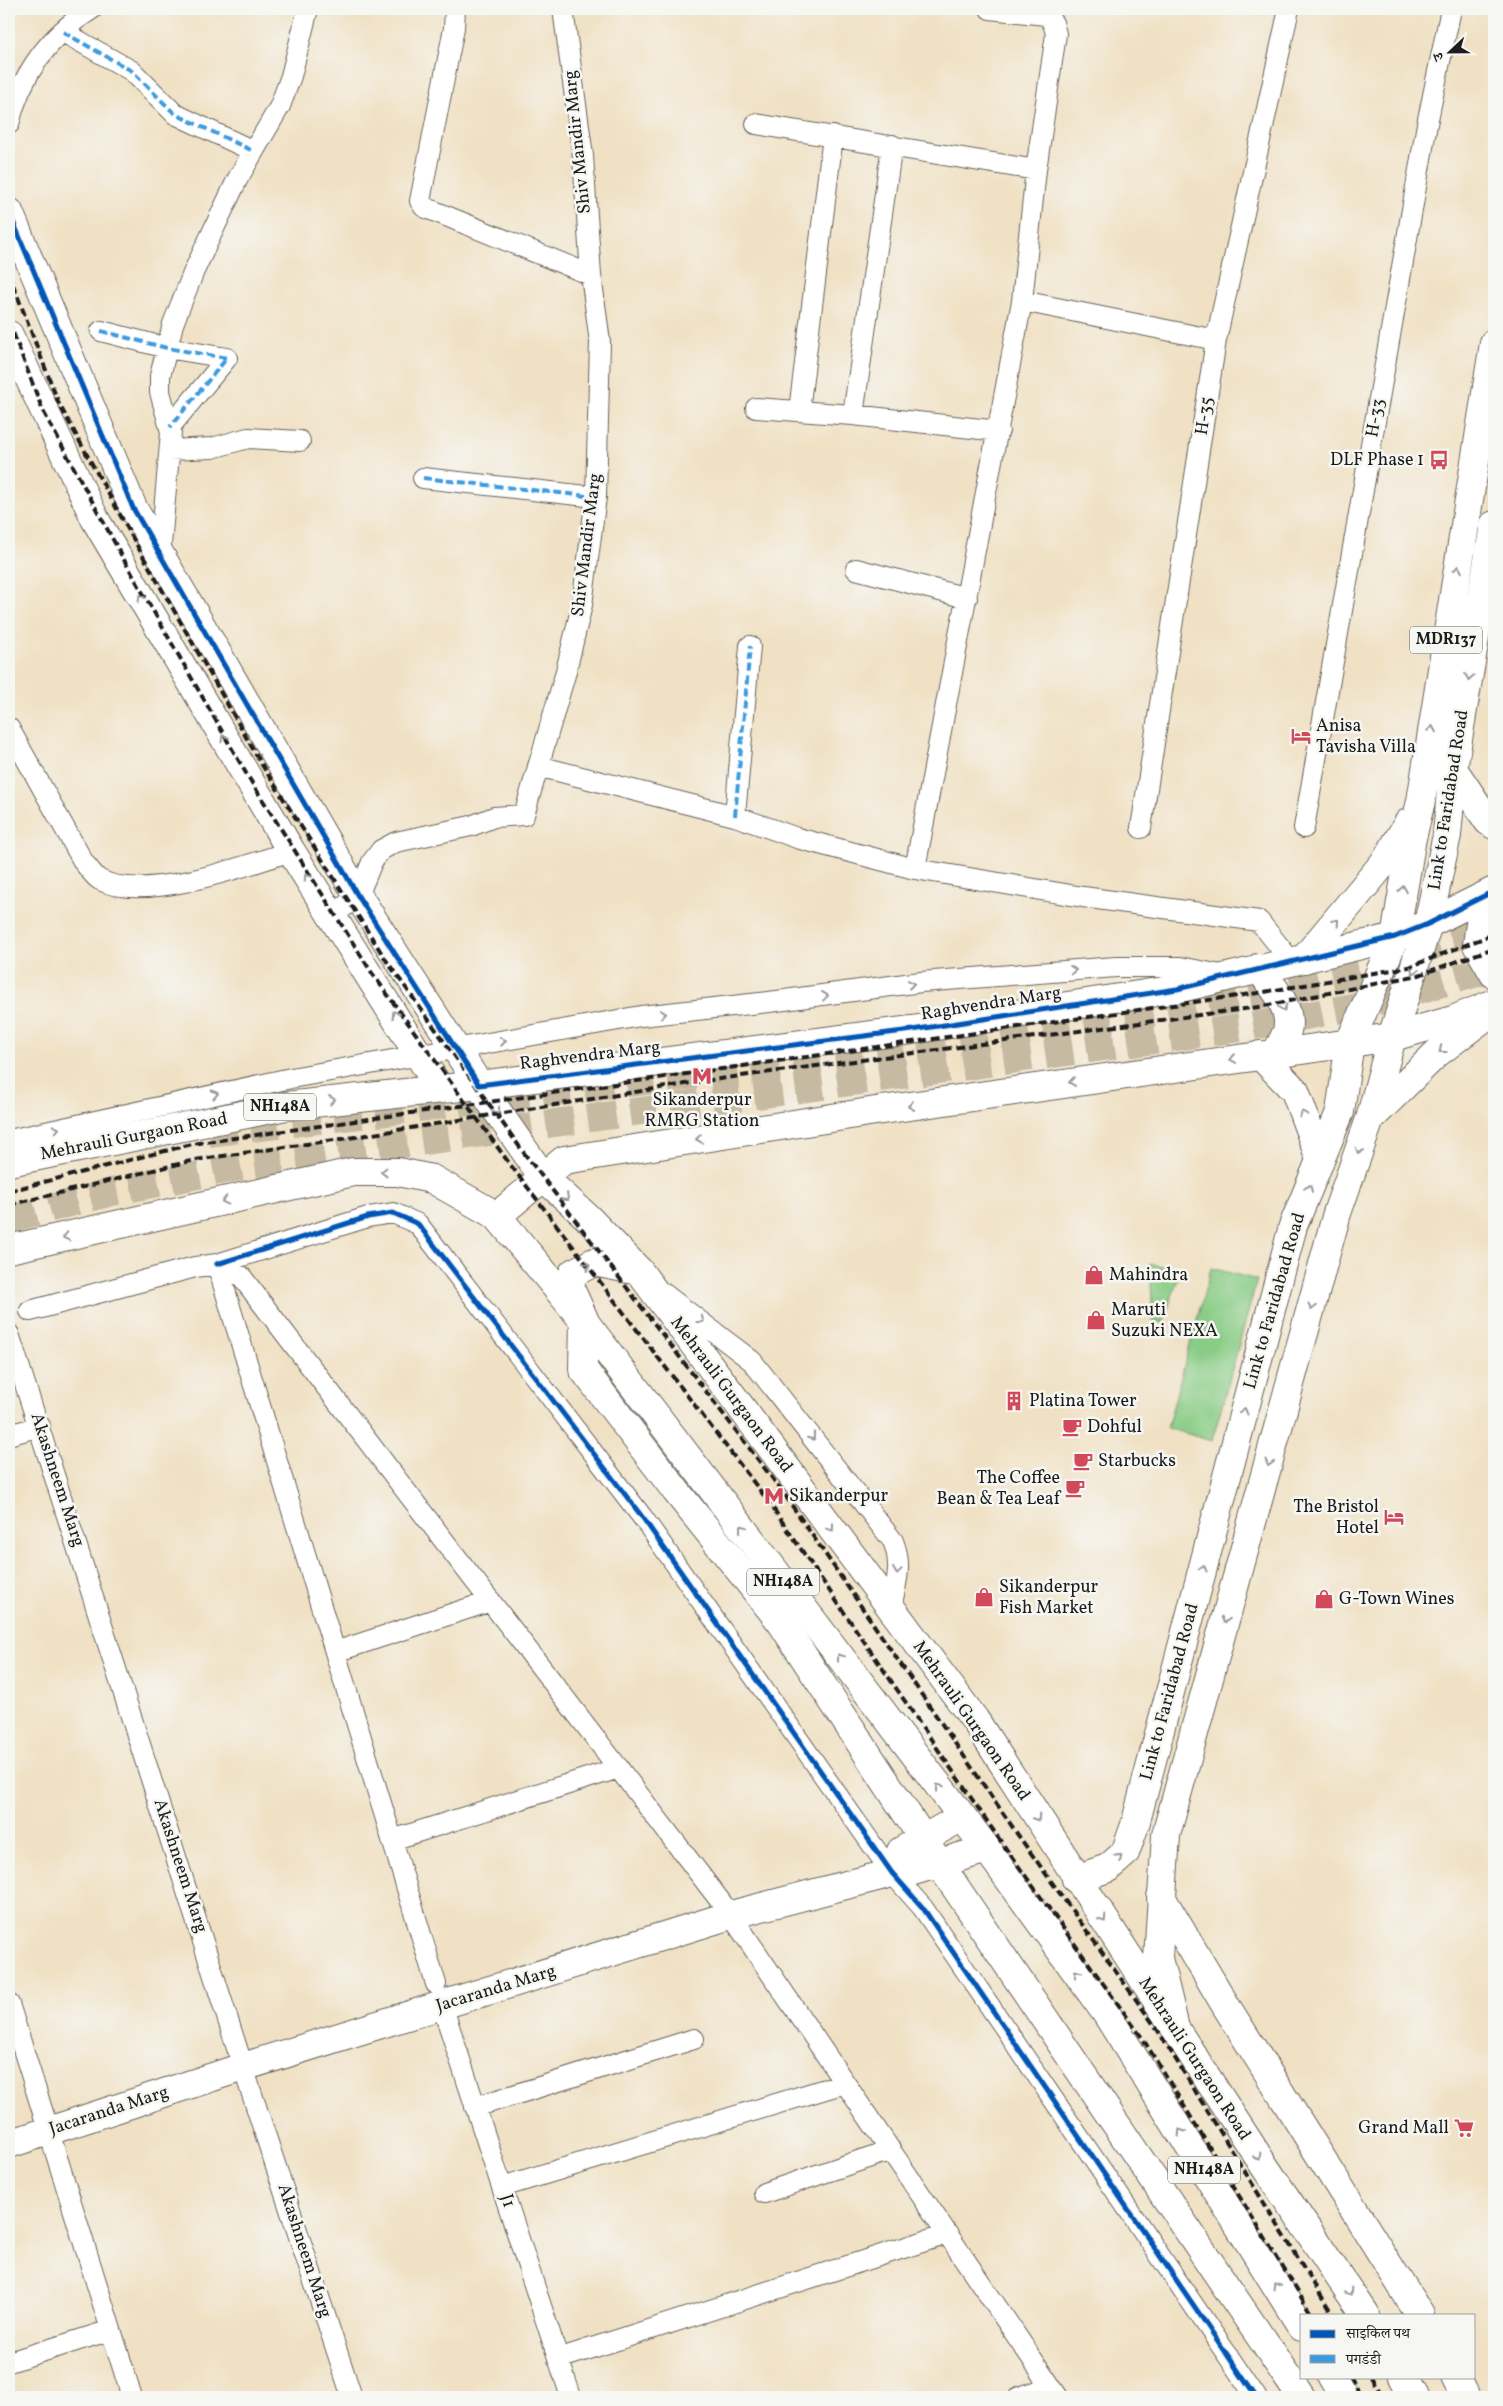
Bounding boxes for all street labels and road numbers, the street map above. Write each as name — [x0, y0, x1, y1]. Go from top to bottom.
street label: Shiv Mandir Marg — [558, 69, 598, 215]
street label: H-35 — [1190, 395, 1220, 437]
street label: H-33 — [1360, 397, 1392, 439]
street label: Shiv Mandir Marg — [566, 472, 608, 618]
road number: MDR137 — [1410, 626, 1482, 654]
street label: Link to Faridabad Road — [1422, 708, 1476, 892]
street label: Raghvendra Marg — [919, 981, 1063, 1027]
street label: Raghvendra Marg — [518, 1035, 662, 1077]
road number: NH148A — [244, 1094, 316, 1120]
street label: Mehrauli Gurgaon Road — [38, 1107, 230, 1167]
street label: Link to Faridabad Road — [1238, 1210, 1312, 1392]
street label: Mehrauli Gurgaon Road — [664, 1311, 798, 1479]
street label: Akashneem Marg — [24, 1410, 90, 1550]
road number: NH148A — [747, 1568, 819, 1595]
street label: Link to Faridabad Road — [1134, 1601, 1206, 1783]
street label: Mehrauli Gurgaon Road — [906, 1636, 1036, 1806]
street label: Akashneem Marg — [147, 1796, 213, 1936]
street label: Jacaranda Marg — [433, 1959, 559, 2019]
street label: Mehrauli Gurgaon Road — [1132, 1972, 1256, 2146]
street label: Jacaranda Marg — [46, 2080, 172, 2142]
road number: NH148A — [1168, 2156, 1240, 2184]
street label: Akashneem Marg — [271, 2181, 337, 2321]
street label: J1 — [493, 2191, 521, 2211]

